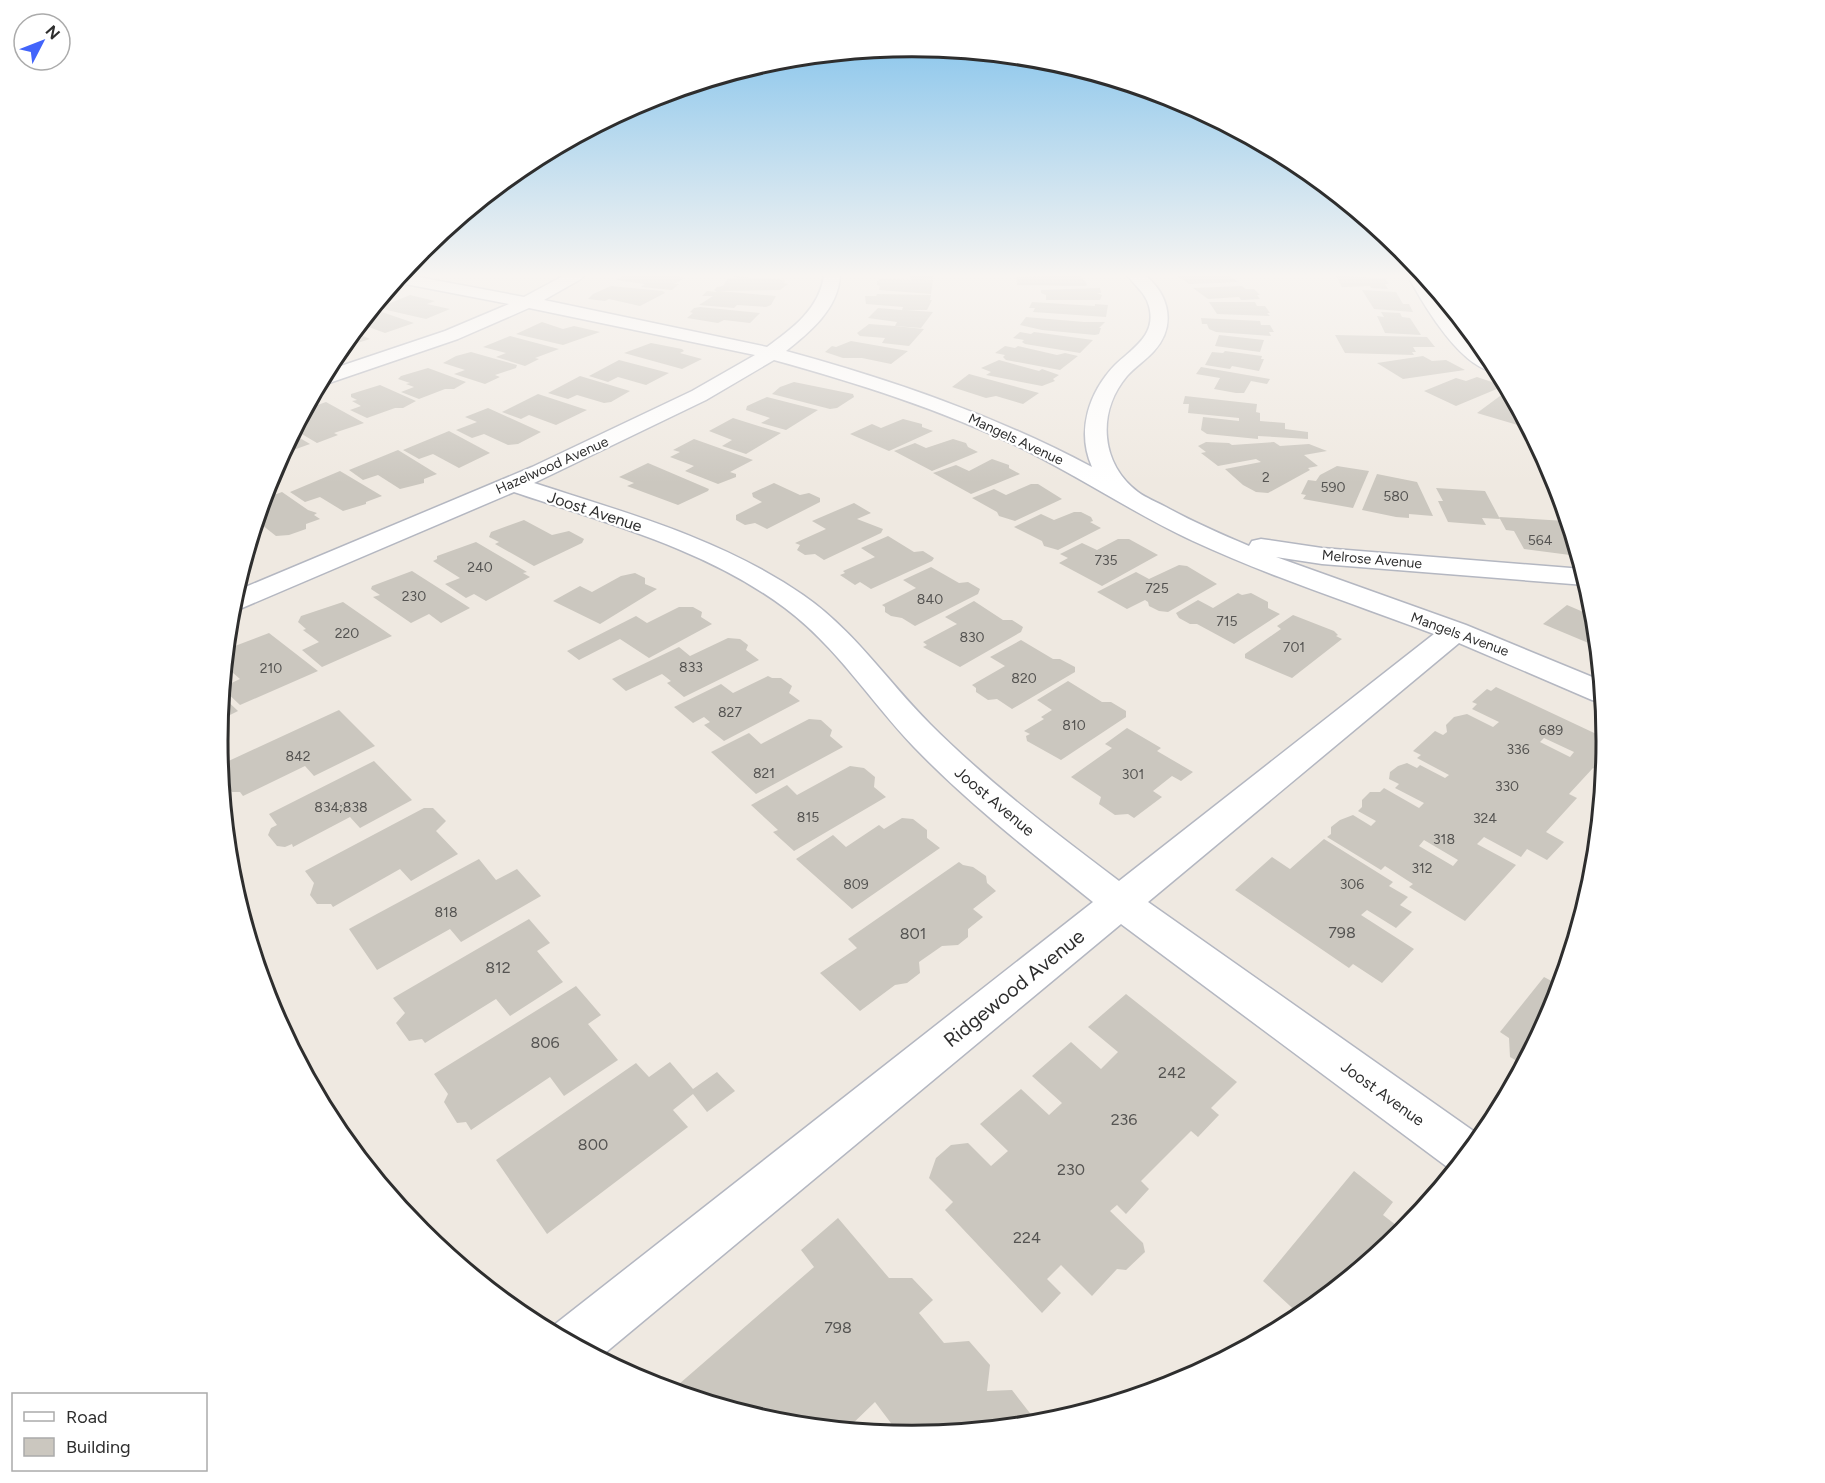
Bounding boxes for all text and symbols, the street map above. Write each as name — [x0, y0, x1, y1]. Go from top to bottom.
north arrow — [12, 12, 72, 72]
text: N — [42, 21, 64, 43]
street label: Mangels Avenue — [965, 410, 1066, 469]
street label: Hazelwood Avenue — [493, 433, 611, 498]
house number: 2 — [1262, 469, 1270, 486]
house number: 590 — [1321, 479, 1345, 496]
street label: Joost Avenue — [545, 487, 645, 536]
house number: 580 — [1383, 488, 1409, 505]
house number: 564 — [1528, 532, 1553, 549]
street label: Melrose Avenue — [1321, 547, 1423, 572]
house number: 735 — [1094, 552, 1118, 569]
house number: 240 — [467, 559, 493, 576]
house number: 725 — [1145, 580, 1169, 597]
house number: 230 — [402, 588, 426, 605]
house number: 840 — [917, 591, 943, 608]
street label: Mangels Avenue — [1408, 609, 1511, 660]
house number: 715 — [1216, 613, 1238, 630]
house number: 220 — [335, 625, 359, 642]
house number: 830 — [959, 629, 985, 646]
house number: 701 — [1283, 639, 1305, 656]
house number: 833 — [679, 659, 703, 676]
house number: 210 — [260, 660, 282, 677]
house number: 820 — [1011, 670, 1037, 687]
house number: 827 — [718, 704, 742, 721]
house number: 810 — [1062, 717, 1086, 734]
house number: 689 — [1539, 722, 1563, 739]
house number: 336 — [1506, 741, 1530, 758]
house number: 842 — [285, 748, 311, 765]
street label: Joost Avenue — [951, 762, 1039, 840]
house number: 821 — [753, 765, 775, 782]
house number: 301 — [1122, 766, 1144, 783]
house number: 330 — [1495, 778, 1519, 795]
house number: 834;838 — [314, 799, 368, 816]
house number: 815 — [797, 809, 819, 826]
house number: 324 — [1473, 810, 1497, 827]
house number: 318 — [1433, 831, 1455, 848]
house number: 312 — [1411, 860, 1433, 877]
house number: 809 — [843, 876, 869, 893]
house number: 306 — [1340, 876, 1364, 893]
house number: 818 — [435, 904, 457, 921]
house number: 798 — [1328, 923, 1356, 942]
house number: 801 — [900, 924, 926, 943]
street label: Ridgewood Avenue — [939, 924, 1089, 1052]
house number: 812 — [485, 958, 511, 977]
house number: 806 — [530, 1033, 560, 1052]
street label: Joost Avenue — [1337, 1057, 1428, 1130]
house number: 242 — [1158, 1063, 1186, 1082]
house number: 236 — [1111, 1110, 1137, 1129]
house number: 800 — [578, 1135, 608, 1154]
house number: 230 — [1057, 1160, 1085, 1179]
house number: 224 — [1013, 1228, 1041, 1247]
house number: 798 — [824, 1318, 852, 1337]
legend — [12, 1393, 207, 1471]
text: Road — [66, 1406, 107, 1428]
text: Building — [66, 1436, 131, 1458]

